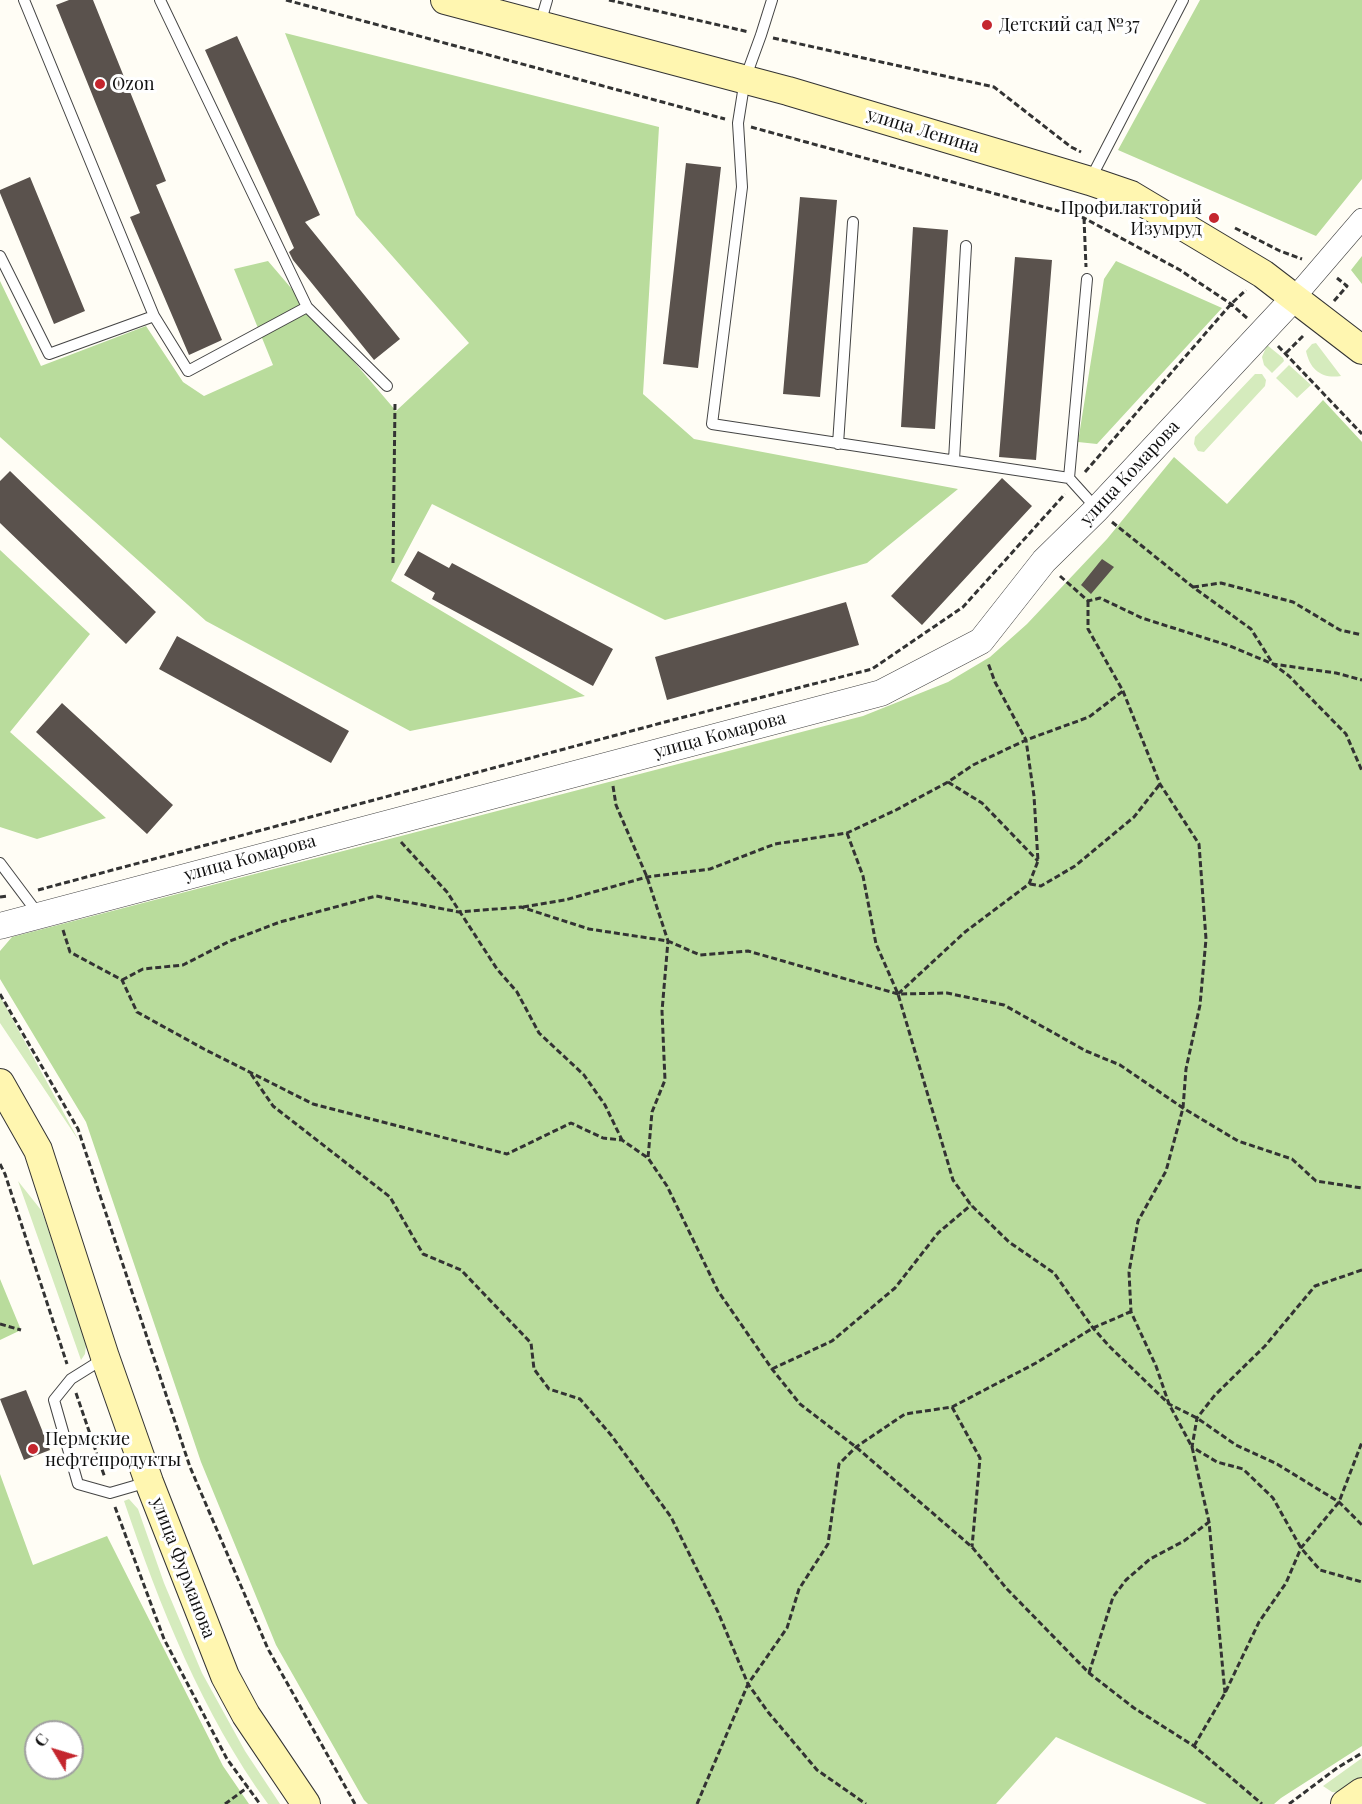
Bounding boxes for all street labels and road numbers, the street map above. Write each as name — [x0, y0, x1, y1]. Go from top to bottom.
street label: улица Ленина — [864, 104, 982, 158]
street label: улица Комарова — [1076, 416, 1184, 530]
street label: улица Комарова — [652, 707, 788, 763]
street label: улица Комарова — [182, 830, 318, 886]
street label: улица Фурманова — [146, 1494, 220, 1642]

